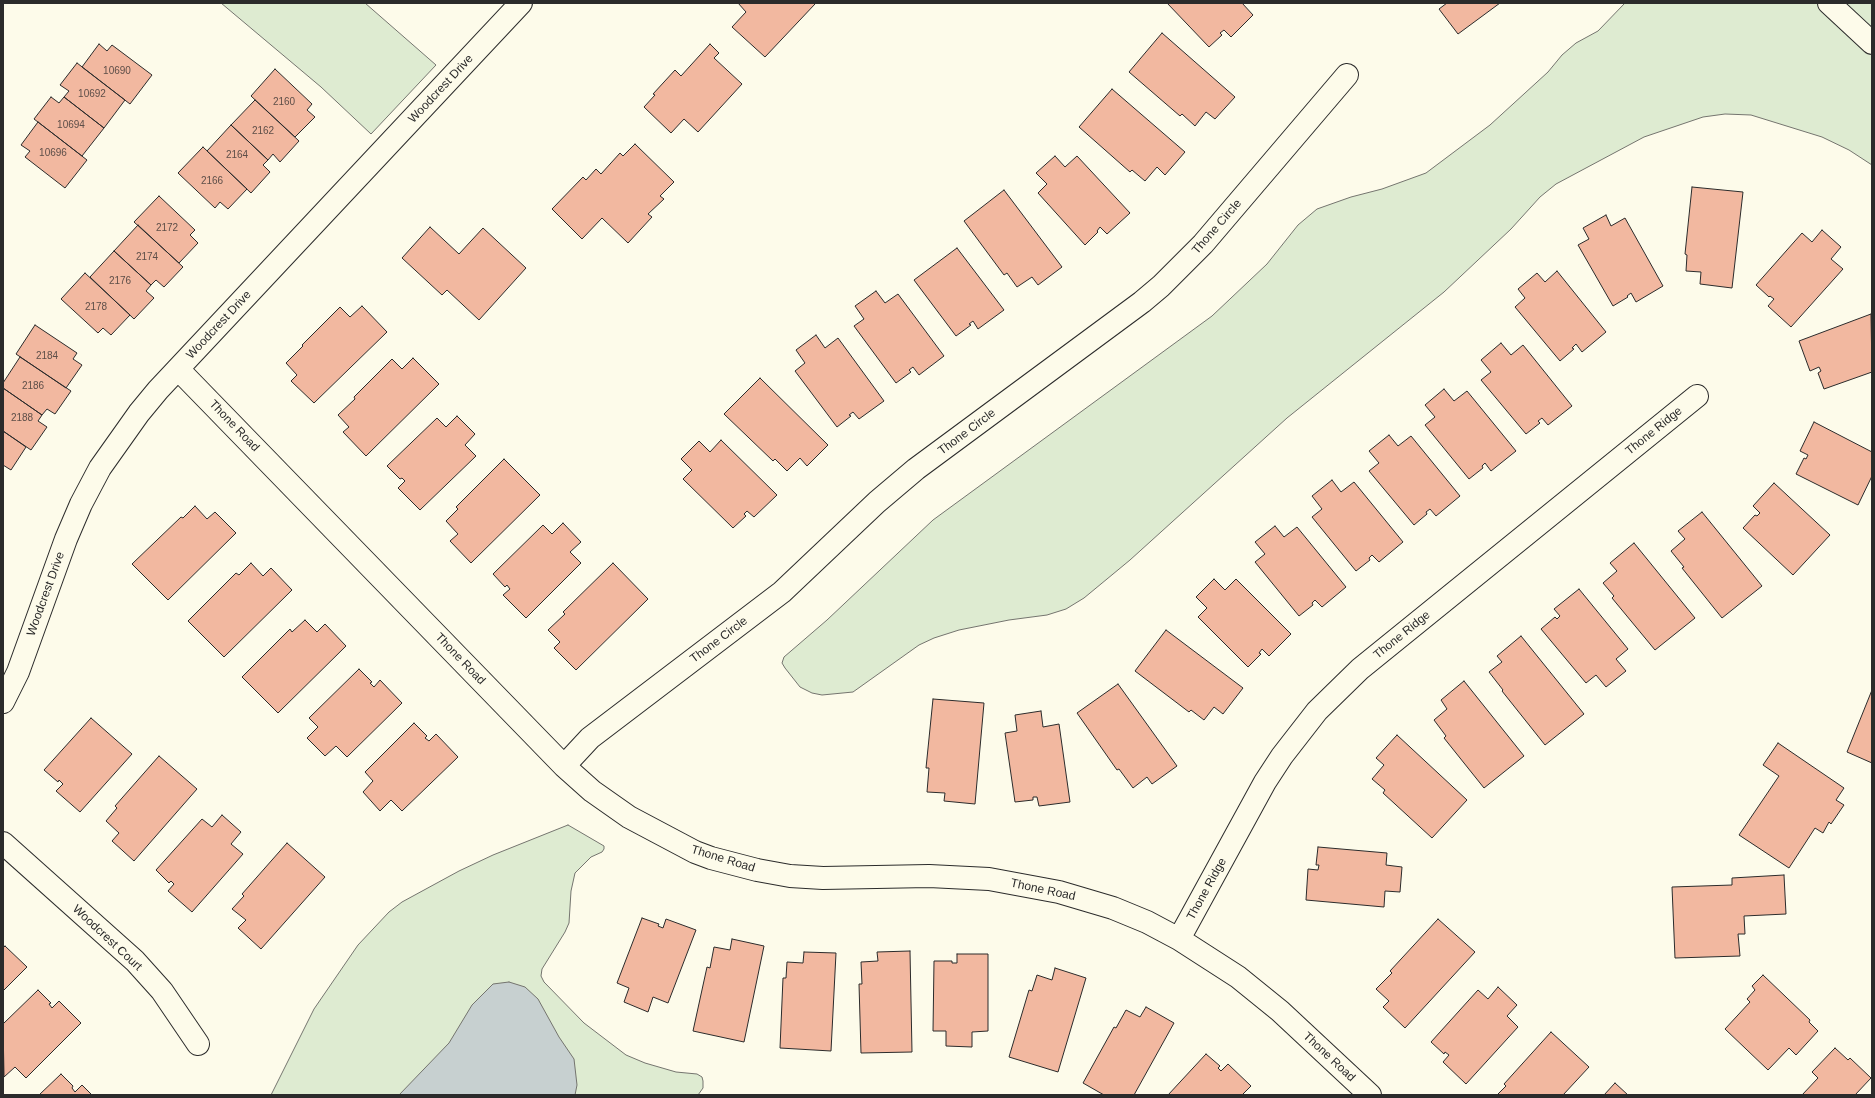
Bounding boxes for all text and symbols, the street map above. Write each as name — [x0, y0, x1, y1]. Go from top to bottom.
street label: Woodcrest Drive — [406, 52, 476, 126]
house number: 10690 — [103, 65, 131, 77]
house number: 10692 — [78, 88, 106, 100]
house number: 2160 — [273, 96, 295, 108]
house number: 10694 — [57, 119, 85, 131]
house number: 2162 — [252, 125, 274, 137]
house number: 10696 — [39, 147, 67, 159]
house number: 2164 — [226, 149, 248, 161]
house number: 2166 — [201, 175, 223, 187]
street label: Thone Circle — [1189, 197, 1245, 257]
house number: 2172 — [156, 222, 178, 234]
house number: 2174 — [136, 251, 158, 263]
house number: 2176 — [109, 275, 131, 287]
street label: Woodcrest Drive — [184, 288, 254, 362]
house number: 2178 — [85, 301, 107, 313]
house number: 2184 — [36, 350, 58, 362]
house number: 2186 — [22, 380, 44, 392]
street label: Thone Road — [206, 397, 262, 455]
street label: Thone Ridge — [1623, 404, 1685, 458]
street label: Thone Circle — [936, 406, 998, 458]
house number: 2188 — [11, 412, 33, 424]
street label: Woodcrest Drive — [24, 550, 68, 638]
street label: Thone Ridge — [1371, 608, 1433, 662]
street label: Thone Circle — [688, 614, 750, 666]
street label: Thone Road — [432, 630, 488, 688]
street label: Thone Road — [689, 842, 757, 876]
street label: Thone Ridge — [1184, 855, 1230, 923]
street label: Thone Road — [1009, 876, 1077, 904]
street label: Woodcrest Court — [69, 902, 145, 974]
street label: Thone Road — [1300, 1029, 1358, 1085]

